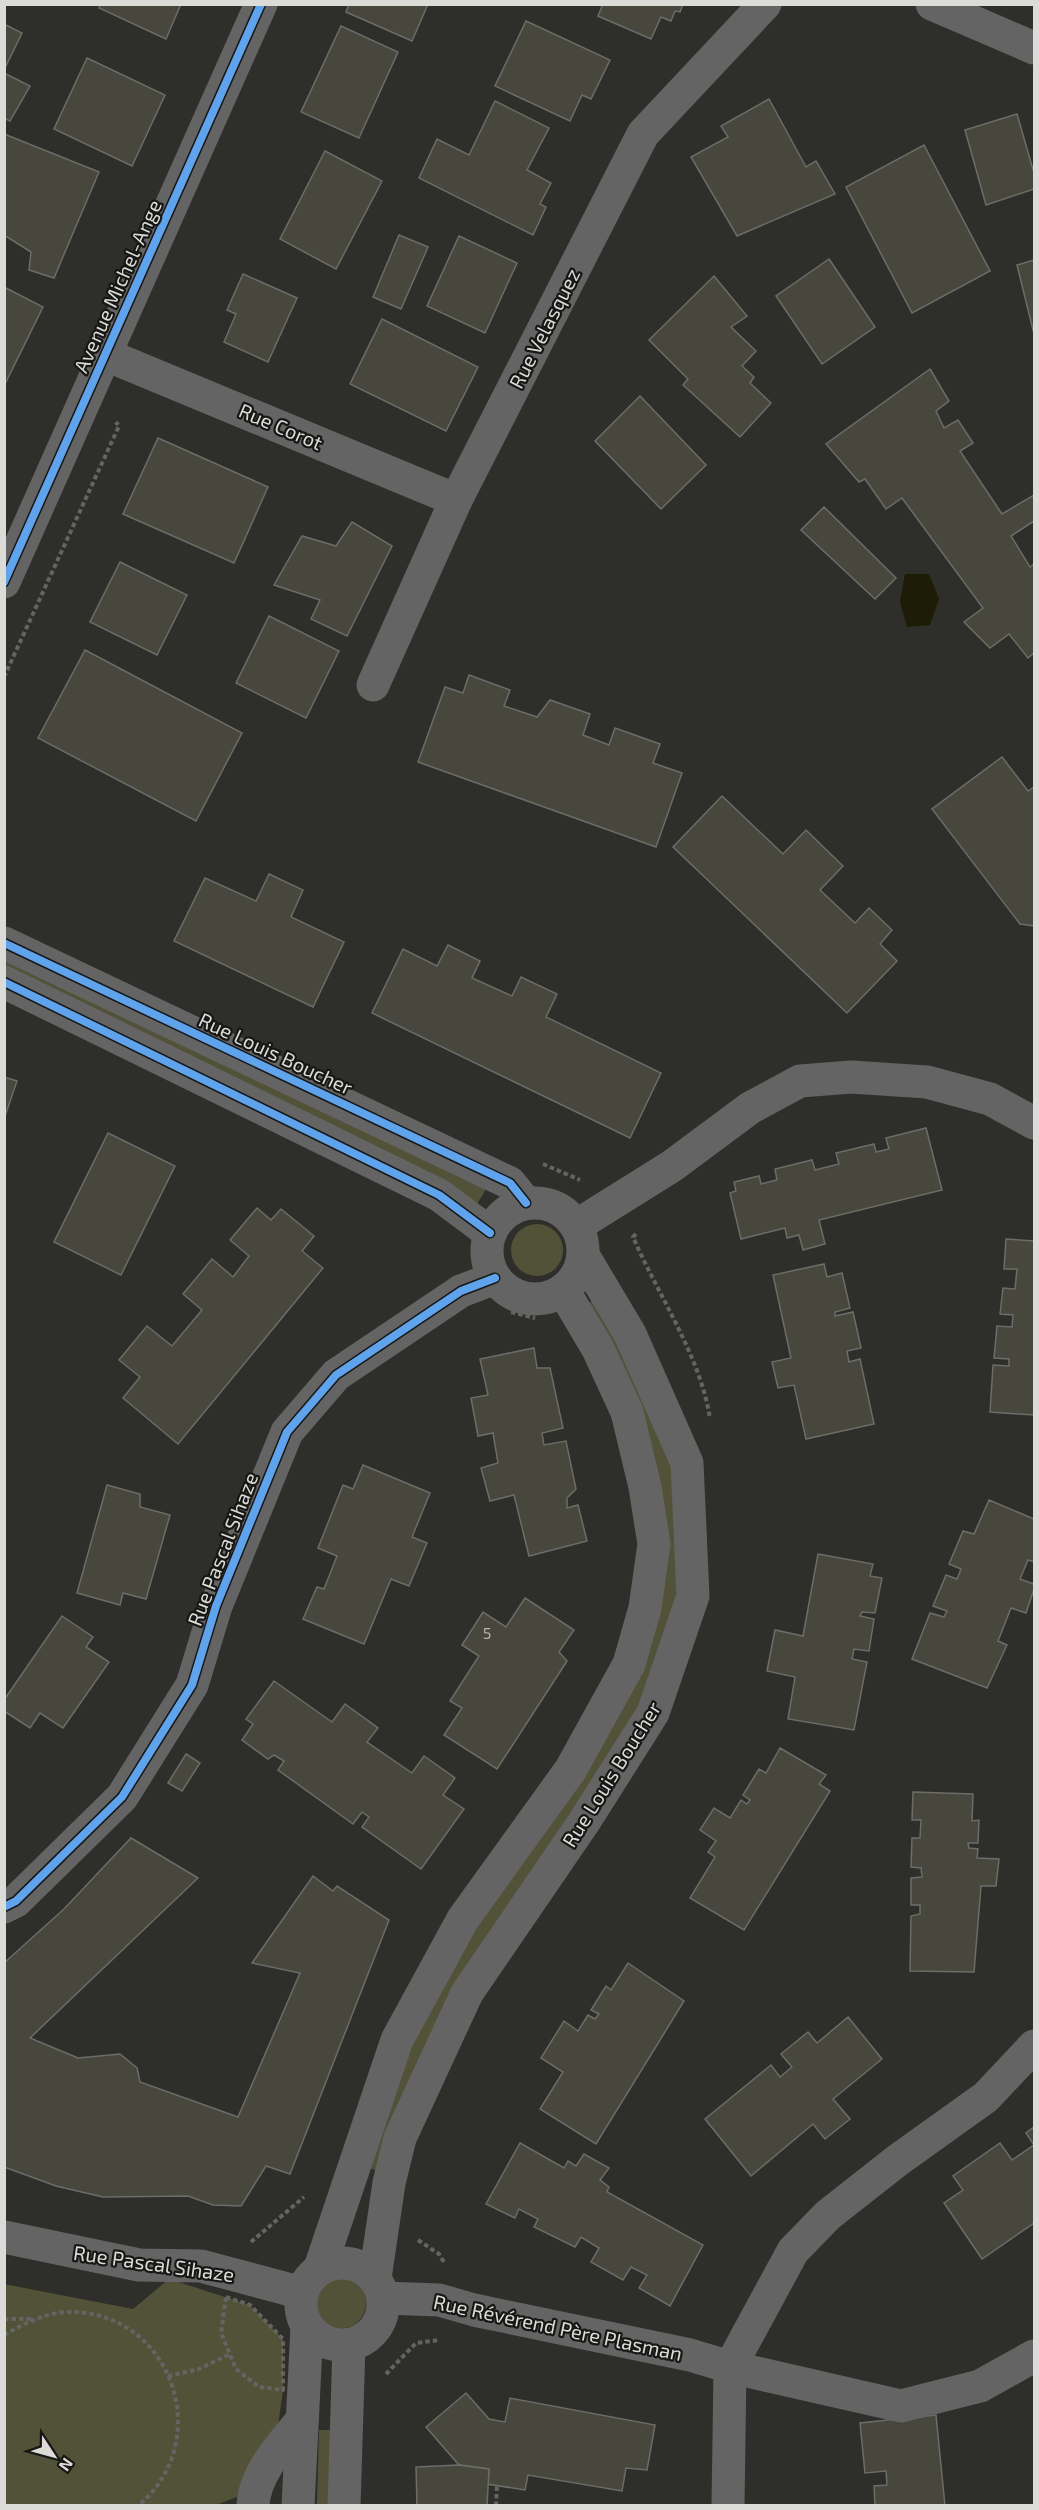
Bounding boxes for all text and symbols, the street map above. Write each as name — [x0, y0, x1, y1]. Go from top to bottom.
street label: Avenue Michel-Ange — [68, 196, 166, 376]
street label: Rue Velasquez — [503, 264, 585, 392]
street label: Rue Corot — [236, 398, 327, 454]
street label: Rue Louis Boucher — [195, 1007, 357, 1099]
street label: Rue Pascal Sihaze — [182, 1469, 262, 1629]
house number: 5 — [483, 1623, 491, 1642]
street label: Rue Louis Boucher — [557, 1697, 665, 1851]
street label: Rue Pascal Sihaze — [72, 2240, 236, 2286]
street label: Rue Révérend Père Plasman — [432, 2289, 684, 2365]
north arrow — [24, 2426, 84, 2486]
text: N — [55, 2455, 78, 2475]

